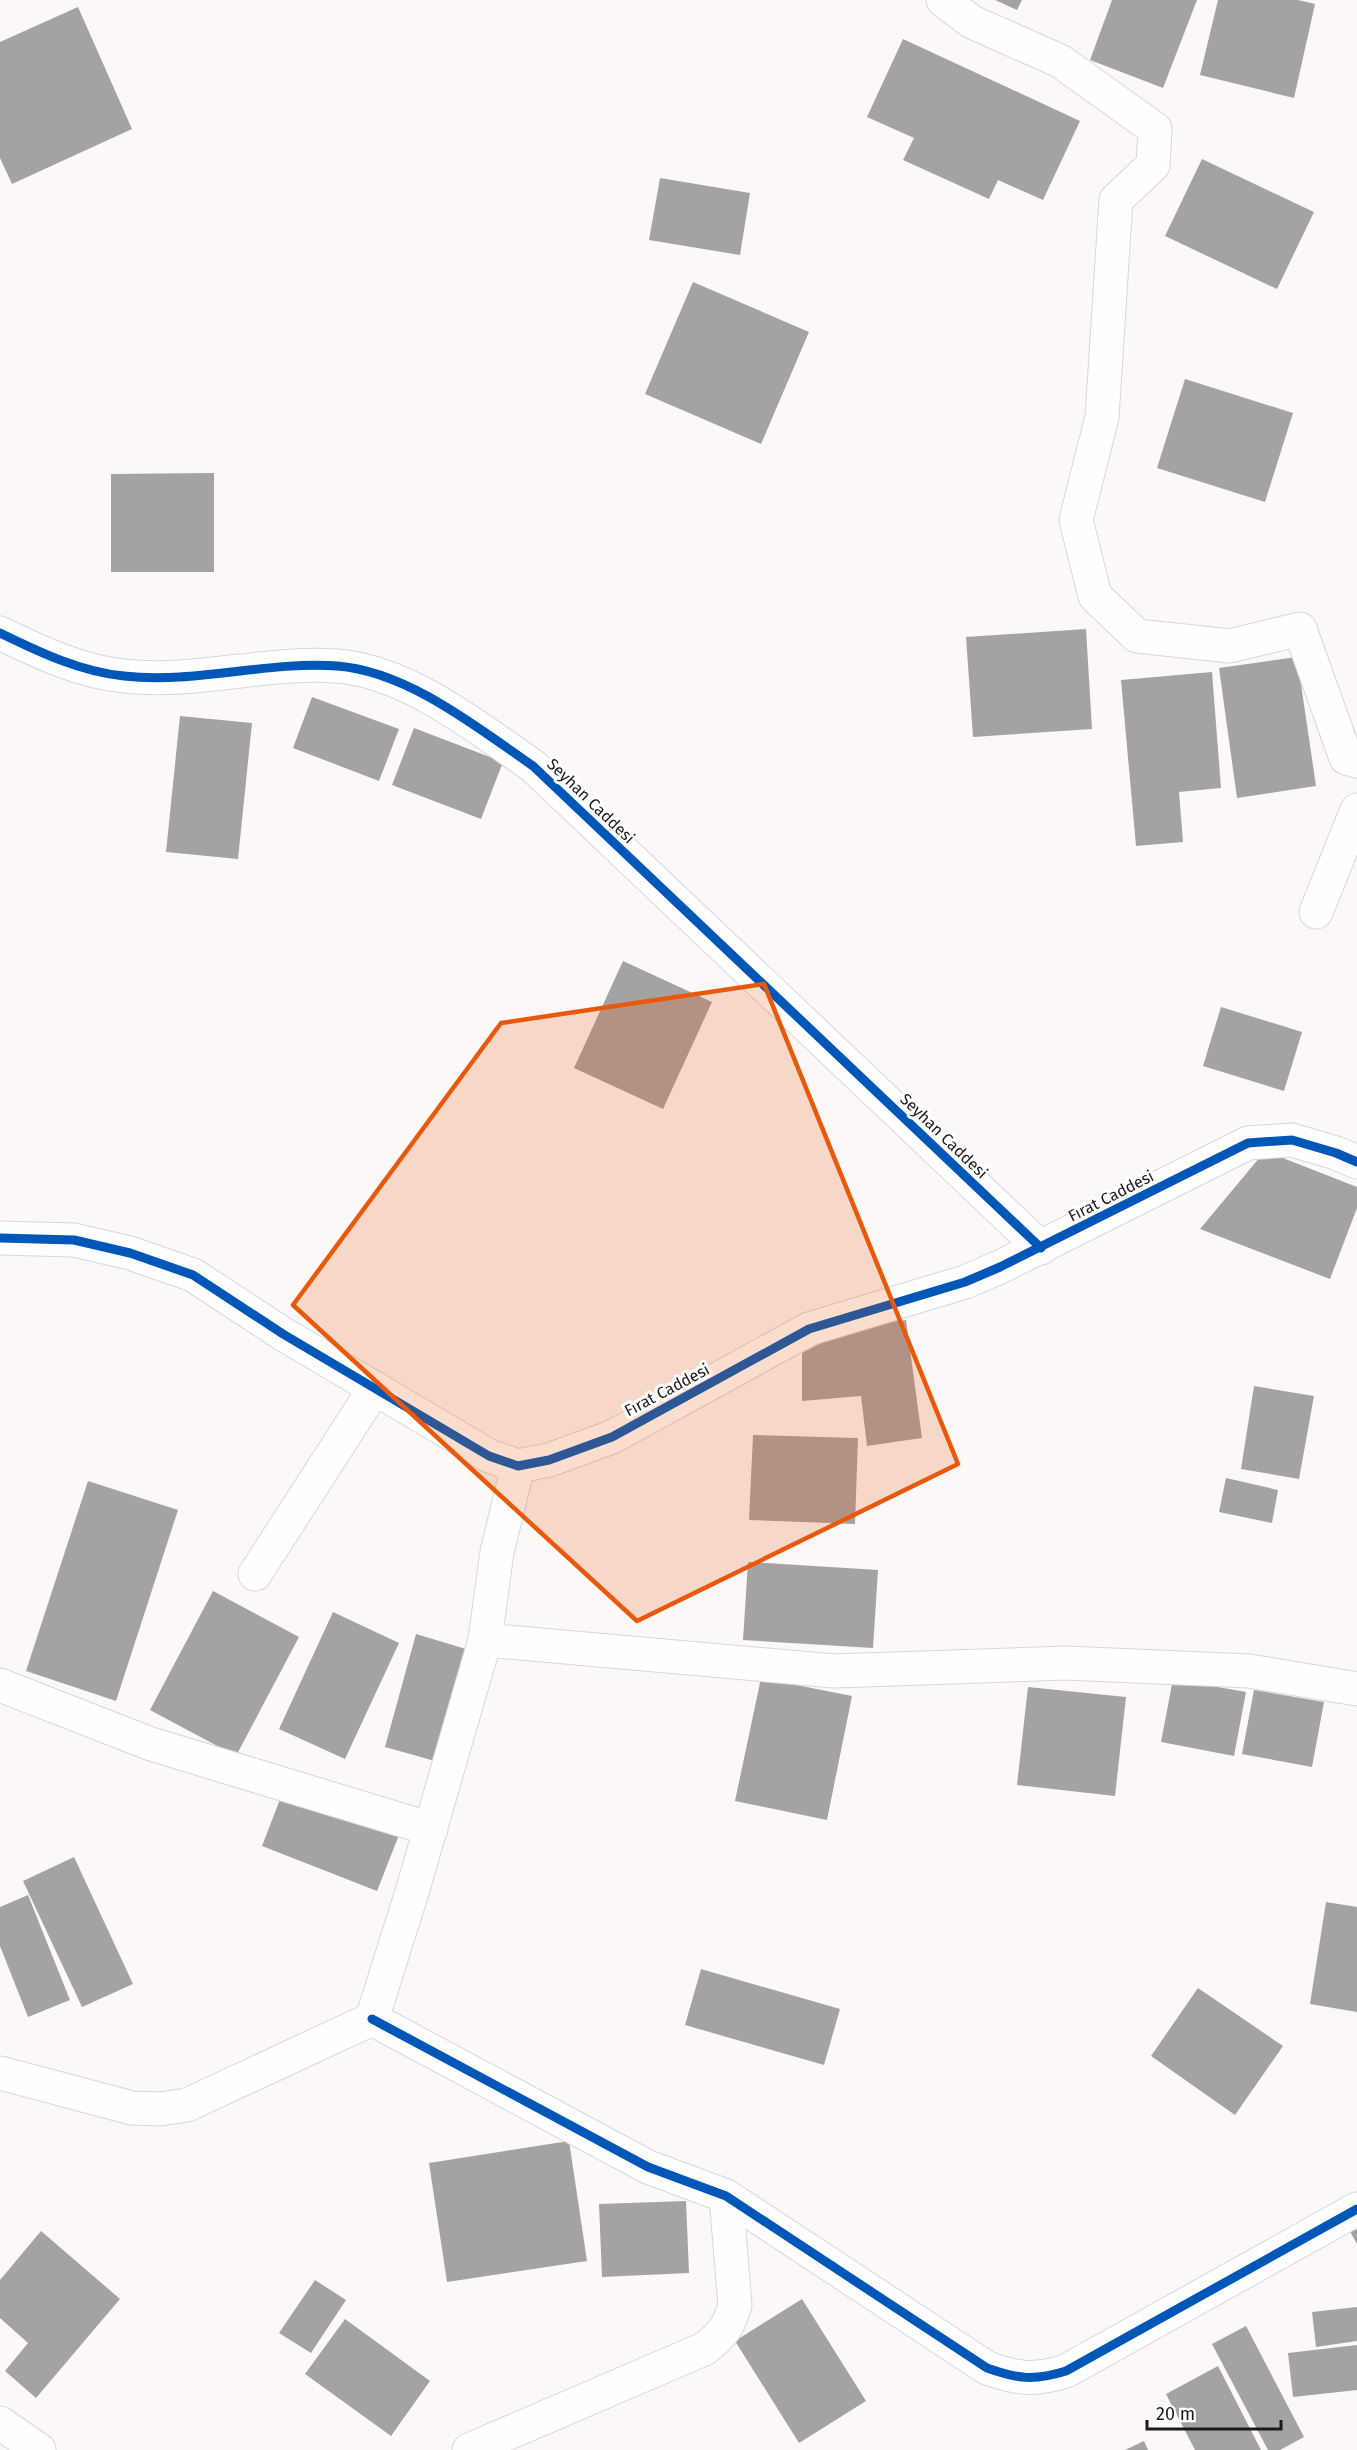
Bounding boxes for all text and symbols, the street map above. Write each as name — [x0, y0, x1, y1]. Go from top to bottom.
street label: Seyhan Caddesi — [543, 754, 639, 848]
street label: Seyhan Caddesi — [896, 1089, 992, 1183]
street label: Fırat Caddesi — [1065, 1166, 1157, 1226]
street label: Fırat Caddesi — [621, 1360, 713, 1420]
scale bar — [1147, 2393, 1280, 2431]
text: 20 m — [1156, 2403, 1195, 2425]

